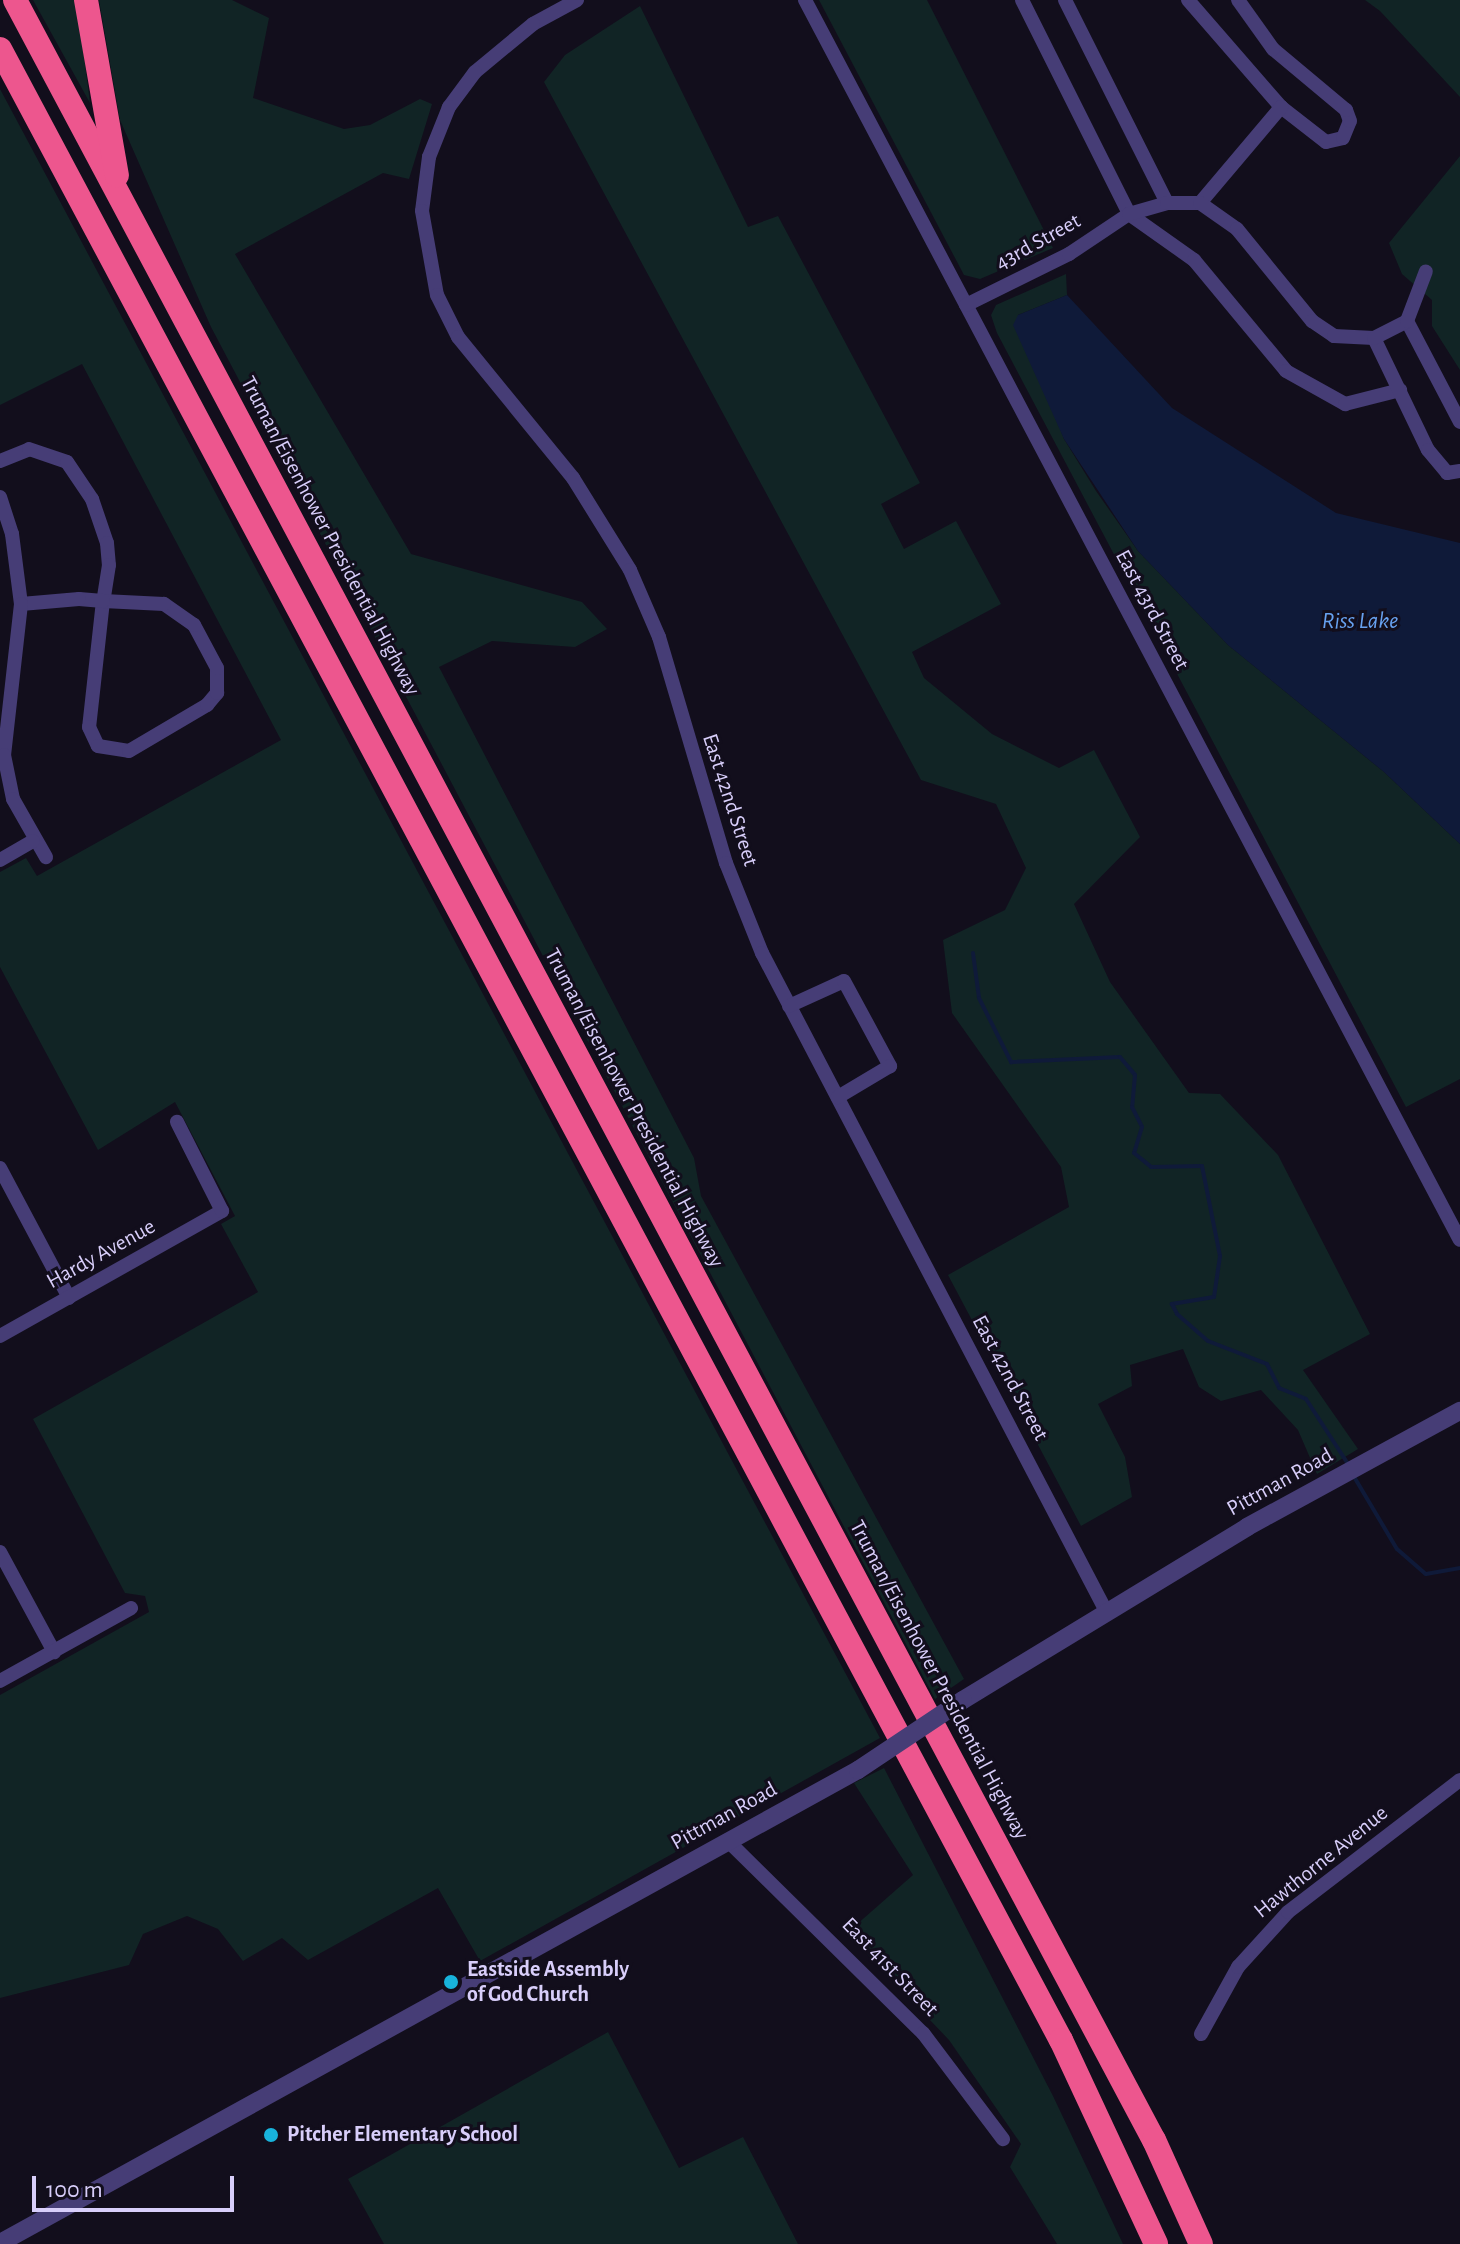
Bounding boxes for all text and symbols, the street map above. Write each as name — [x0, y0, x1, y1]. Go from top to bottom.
street label: 43rd Street — [991, 208, 1085, 276]
street label: Truman/Eisenhower Presidential Highway — [234, 372, 426, 700]
street label: East 43rd Street — [1109, 545, 1195, 675]
water label: Riss Lake — [1322, 608, 1398, 636]
street label: East 42nd Street — [696, 730, 764, 870]
street label: Truman/Eisenhower Presidential Highway — [538, 944, 730, 1272]
street label: Hardy Avenue — [42, 1213, 160, 1295]
street label: East 42nd Street — [966, 1311, 1054, 1445]
street label: Pittman Road — [1222, 1442, 1338, 1522]
street label: Truman/Eisenhower Presidential Highway — [843, 1516, 1035, 1844]
street label: Pittman Road — [666, 1776, 782, 1856]
street label: Hawthorne Avenue — [1249, 1800, 1393, 1924]
street label: East 41st Street — [836, 1912, 944, 2022]
place label: Eastside Assembly of God Church — [467, 1956, 629, 2008]
marker: Eastside Assembly of God Church — [442, 1973, 460, 1991]
place label: Pitcher Elementary School — [287, 2122, 518, 2148]
marker: Pitcher Elementary School — [262, 2126, 280, 2144]
scale bar — [36, 2160, 238, 2210]
text: 100 m — [46, 2178, 103, 2202]

